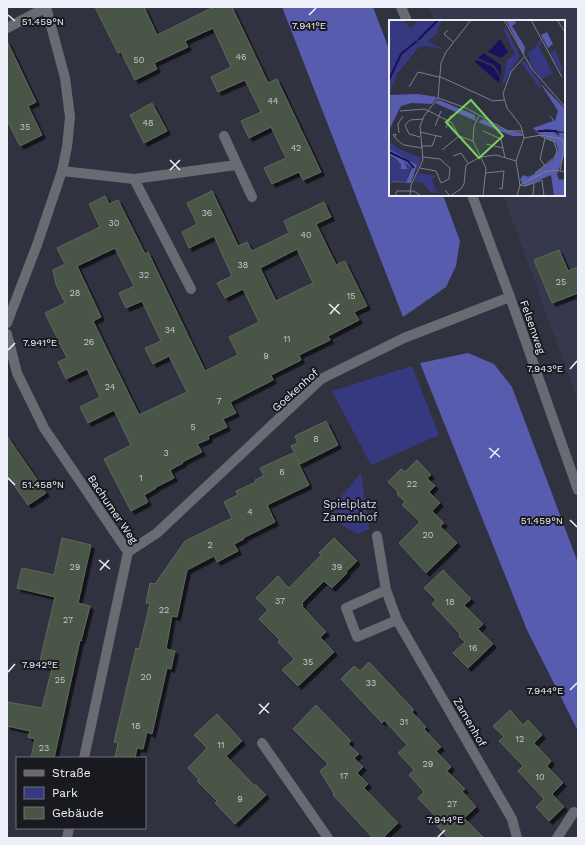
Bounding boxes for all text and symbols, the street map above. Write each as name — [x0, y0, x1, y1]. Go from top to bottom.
text: 51.459°N — [22, 16, 64, 27]
text: 7.941°E — [292, 20, 326, 31]
inset map — [389, 20, 565, 196]
house number: 46 — [236, 52, 246, 62]
house number: 50 — [134, 55, 145, 65]
house number: 44 — [268, 96, 279, 106]
house number: 48 — [142, 118, 154, 128]
house number: 35 — [20, 122, 30, 132]
house number: 42 — [291, 143, 301, 153]
house number: 36 — [202, 208, 212, 218]
house number: 30 — [109, 218, 120, 228]
house number: 40 — [300, 230, 312, 240]
house number: 38 — [238, 260, 248, 270]
house number: 32 — [139, 270, 149, 280]
house number: 25 — [556, 277, 566, 287]
house number: 28 — [70, 288, 80, 298]
house number: 15 — [347, 291, 355, 301]
street label: Felsenweg — [517, 299, 548, 356]
house number: 34 — [165, 325, 176, 335]
house number: 11 — [283, 334, 291, 344]
text: 7.941°E — [23, 337, 57, 348]
house number: 26 — [84, 337, 94, 347]
house number: 9 — [263, 351, 269, 361]
text: 7.943°E — [527, 363, 563, 374]
street label: Goekenhof — [270, 366, 322, 415]
house number: 24 — [105, 382, 116, 392]
house number: 7 — [216, 396, 222, 406]
house number: 5 — [190, 422, 196, 432]
house number: 8 — [313, 434, 319, 444]
house number: 3 — [163, 448, 169, 458]
house number: 6 — [279, 467, 285, 477]
street label: Bachumer Weg — [85, 472, 140, 546]
house number: 1 — [139, 473, 143, 483]
text: 51.458°N — [22, 479, 64, 490]
house number: 22 — [407, 479, 417, 489]
park label: Spielplatz Zamenhof — [323, 498, 378, 524]
house number: 4 — [247, 507, 253, 517]
text: 51.459°N — [521, 515, 563, 526]
house number: 20 — [423, 530, 434, 540]
house number: 2 — [207, 540, 213, 550]
house number: 29 — [70, 562, 80, 572]
house number: 39 — [332, 562, 342, 572]
house number: 37 — [275, 596, 285, 606]
house number: 18 — [445, 597, 455, 607]
house number: 22 — [159, 605, 169, 615]
house number: 27 — [63, 615, 73, 625]
house number: 16 — [469, 643, 477, 653]
house number: 35 — [303, 657, 313, 667]
text: 7.942°E — [22, 659, 58, 670]
house number: 20 — [141, 672, 152, 682]
house number: 25 — [55, 675, 65, 685]
house number: 33 — [366, 678, 376, 688]
text: 7.944°E — [527, 685, 563, 696]
street label: Zamenhof — [450, 695, 489, 750]
house number: 31 — [400, 717, 408, 727]
house number: 18 — [131, 721, 141, 731]
house number: 12 — [516, 734, 524, 744]
house number: 11 — [217, 740, 225, 750]
house number: 23 — [39, 743, 49, 753]
legend — [16, 757, 146, 829]
house number: 29 — [423, 759, 433, 769]
text: Straße — [52, 766, 91, 780]
house number: 17 — [340, 771, 348, 781]
house number: 10 — [535, 772, 545, 782]
text: Park — [52, 786, 78, 800]
house number: 9 — [237, 794, 243, 804]
house number: 27 — [447, 799, 457, 809]
text: Gebäude — [52, 806, 104, 820]
text: 7.944°E — [427, 814, 463, 825]

